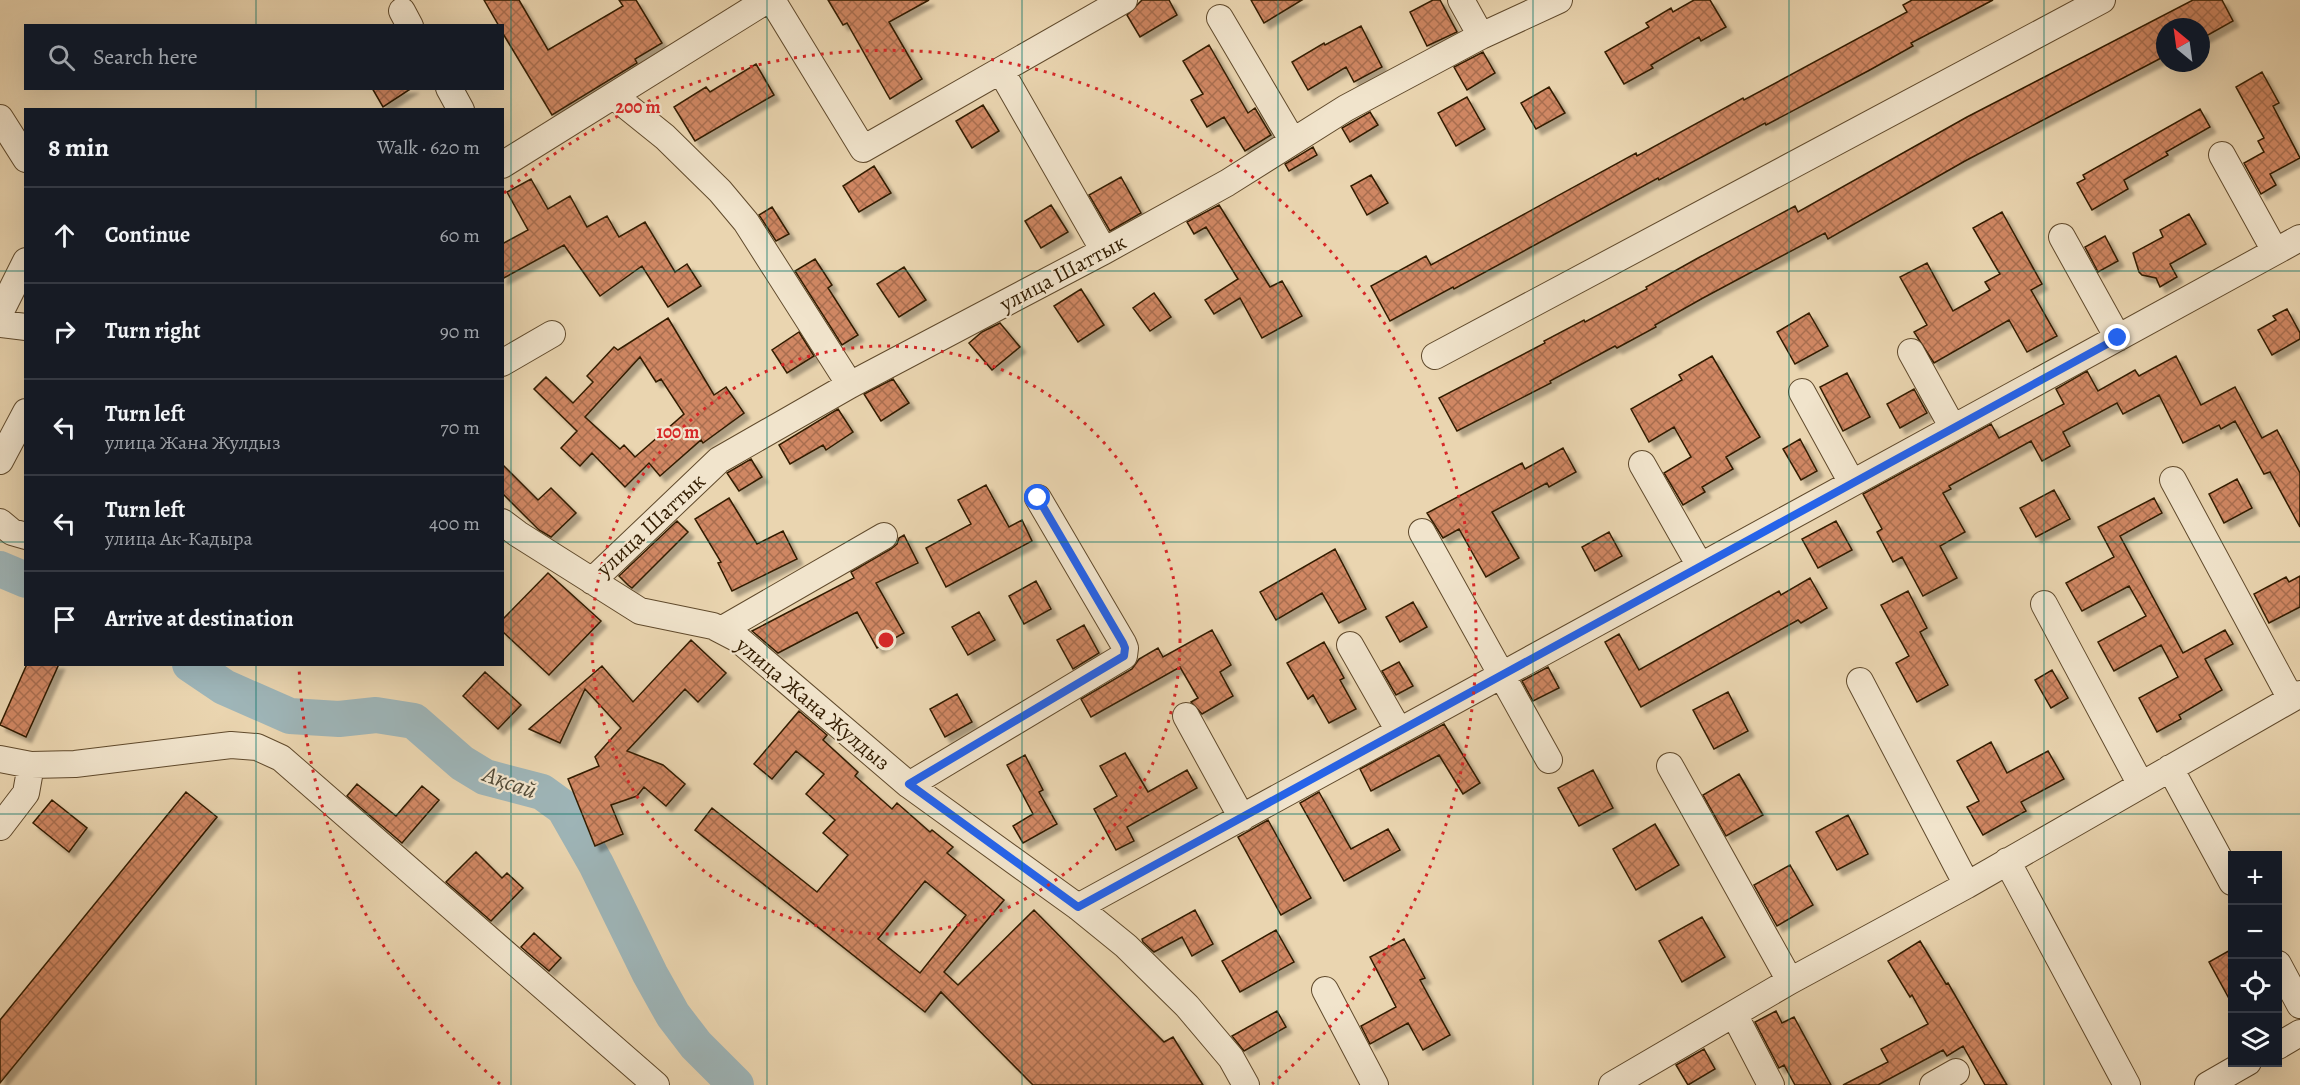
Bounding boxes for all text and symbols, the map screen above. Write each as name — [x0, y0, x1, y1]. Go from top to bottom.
north arrow — [2156, 18, 2210, 72]
search box — [24, 24, 504, 90]
icon: search — [45, 41, 78, 74]
text: Search here — [93, 42, 198, 72]
text: 200 m — [615, 95, 661, 119]
text: 8 min — [48, 130, 109, 165]
text: Walk · 620 m — [377, 134, 480, 161]
icon: ahead — [48, 219, 81, 252]
text: Continue — [105, 220, 190, 250]
text: 60 m — [440, 222, 480, 249]
street label: улица Шаттык — [994, 227, 1132, 319]
icon: right — [48, 315, 81, 348]
text: Turn right — [105, 316, 201, 346]
text: 90 m — [440, 318, 480, 345]
route end — [2104, 324, 2130, 350]
text: Turn left — [105, 399, 185, 429]
icon: left — [48, 411, 81, 444]
text: 70 m — [440, 414, 480, 441]
text: 100 m — [657, 420, 699, 444]
text: улица Жана Жулдыз — [105, 429, 281, 456]
street label: улица Шаттык — [589, 467, 712, 584]
route start — [1024, 484, 1050, 510]
text: Turn left — [105, 495, 185, 525]
icon: left — [48, 507, 81, 540]
text: 400 m — [429, 510, 480, 537]
text: улица Ак-Кадыра — [105, 525, 253, 552]
icon: arrive — [48, 603, 81, 636]
text: Arrive at destination — [105, 604, 294, 634]
street label: улица Жана Жулдыз — [729, 630, 897, 778]
centre of rings — [876, 630, 896, 650]
water label: Ақсай — [477, 757, 541, 806]
map controls — [2228, 851, 2282, 1067]
button: + — [2228, 851, 2282, 905]
button: − — [2228, 905, 2282, 959]
button: locate — [2228, 959, 2282, 1013]
button: layers — [2228, 1013, 2282, 1067]

